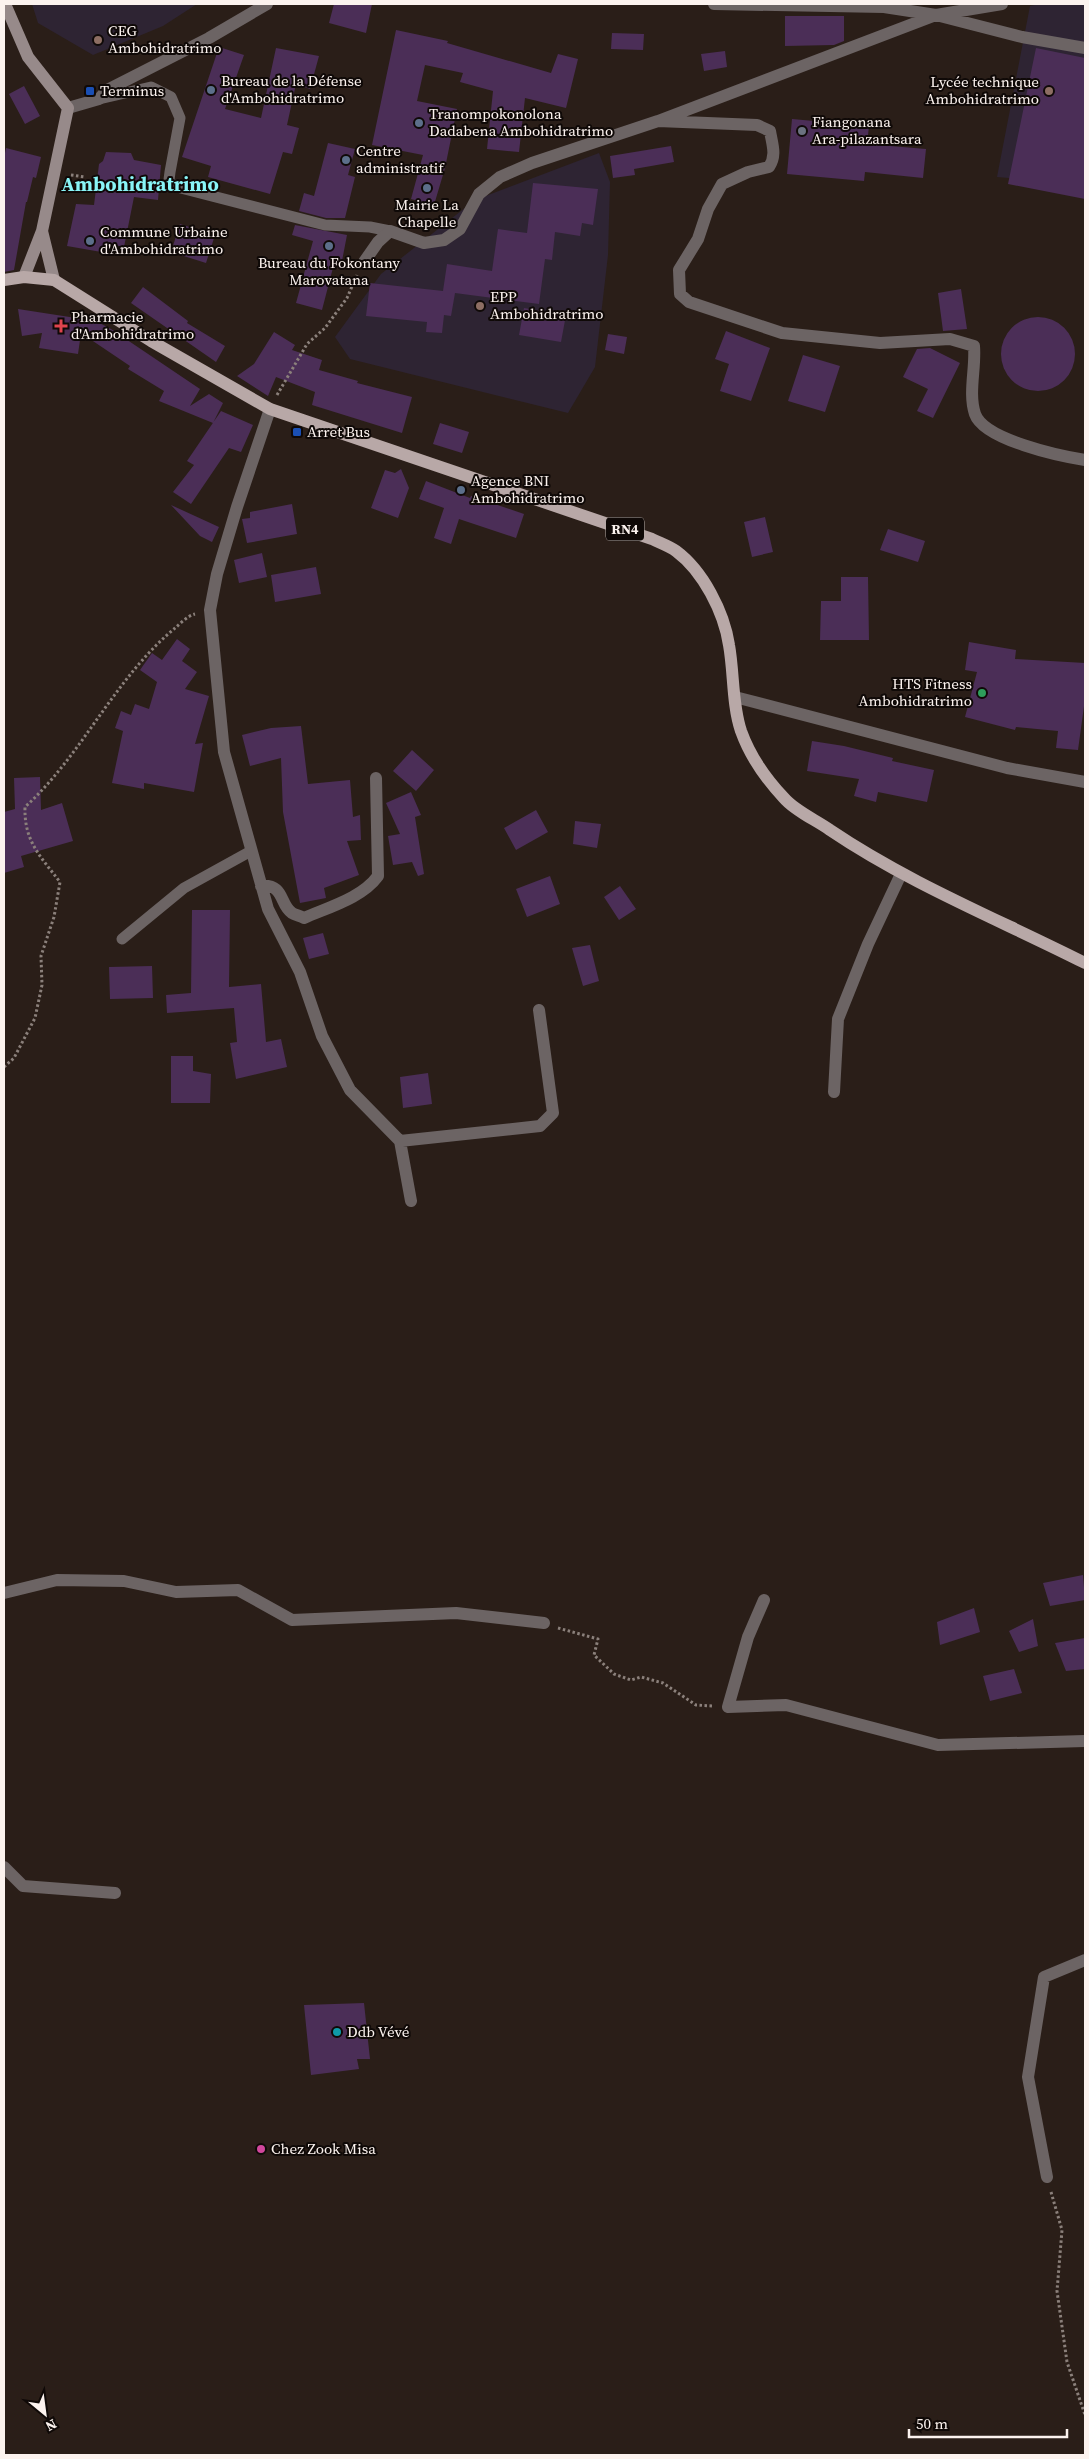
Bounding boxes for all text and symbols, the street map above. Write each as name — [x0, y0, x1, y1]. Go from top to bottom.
place label: CEG Ambohidratrimo — [108, 20, 221, 58]
marker: CEG Ambohidratrimo — [92, 34, 104, 46]
place label: Bureau de la Défense d'Ambohidratrimo — [221, 70, 362, 108]
place label: Lycée technique Ambohidratrimo — [926, 71, 1039, 109]
place label: Terminus — [100, 80, 164, 101]
marker: Bureau de la Défense d'Ambohidratrimo — [205, 84, 217, 96]
marker: Terminus — [84, 85, 96, 97]
marker: Lycée technique Ambohidratrimo — [1043, 85, 1055, 97]
place label: Tranompokonolona Dadabena Ambohidratrimo — [429, 103, 613, 141]
place label: Fiangonana Ara-pilazantsara — [812, 111, 922, 149]
marker: Tranompokonolona Dadabena Ambohidratrimo — [413, 117, 425, 129]
marker: Fiangonana Ara-pilazantsara — [796, 125, 808, 137]
place label: Centre administratif — [356, 140, 445, 178]
marker: Centre administratif — [340, 154, 352, 166]
district label: Ambohidratrimo — [61, 170, 219, 198]
marker: Mairie La Chapelle — [421, 182, 433, 194]
place label: Mairie La Chapelle — [395, 194, 459, 232]
place label: Commune Urbaine d'Ambohidratrimo — [100, 221, 228, 259]
marker: Commune Urbaine d'Ambohidratrimo — [84, 235, 96, 247]
marker: Bureau du Fokontany Marovatana — [323, 240, 335, 252]
place label: Bureau du Fokontany Marovatana — [258, 252, 400, 290]
place label: EPP Ambohidratrimo — [490, 286, 603, 324]
marker: EPP Ambohidratrimo — [474, 300, 486, 312]
place label: Pharmacie d'Ambohidratrimo — [71, 306, 194, 344]
marker: Pharmacie d'Ambohidratrimo — [55, 320, 67, 332]
place label: Arret Bus — [307, 421, 370, 442]
marker: Arret Bus — [291, 426, 303, 438]
place label: Agence BNI Ambohidratrimo — [471, 470, 584, 508]
marker: Agence BNI Ambohidratrimo — [455, 484, 467, 496]
road number: RN4 — [606, 518, 644, 540]
place label: HTS Fitness Ambohidratrimo — [859, 673, 972, 711]
marker: HTS Fitness Ambohidratrimo — [976, 687, 988, 699]
place label: Ddb Vévé — [347, 2021, 410, 2042]
marker: Ddb Vévé — [331, 2026, 343, 2038]
place label: Chez Zook Misa — [271, 2138, 376, 2159]
marker: Chez Zook Misa — [255, 2143, 267, 2155]
north arrow — [20, 2389, 70, 2439]
scale bar — [909, 2406, 1066, 2438]
text: 50 m — [916, 2413, 948, 2434]
text: N — [42, 2414, 61, 2437]

